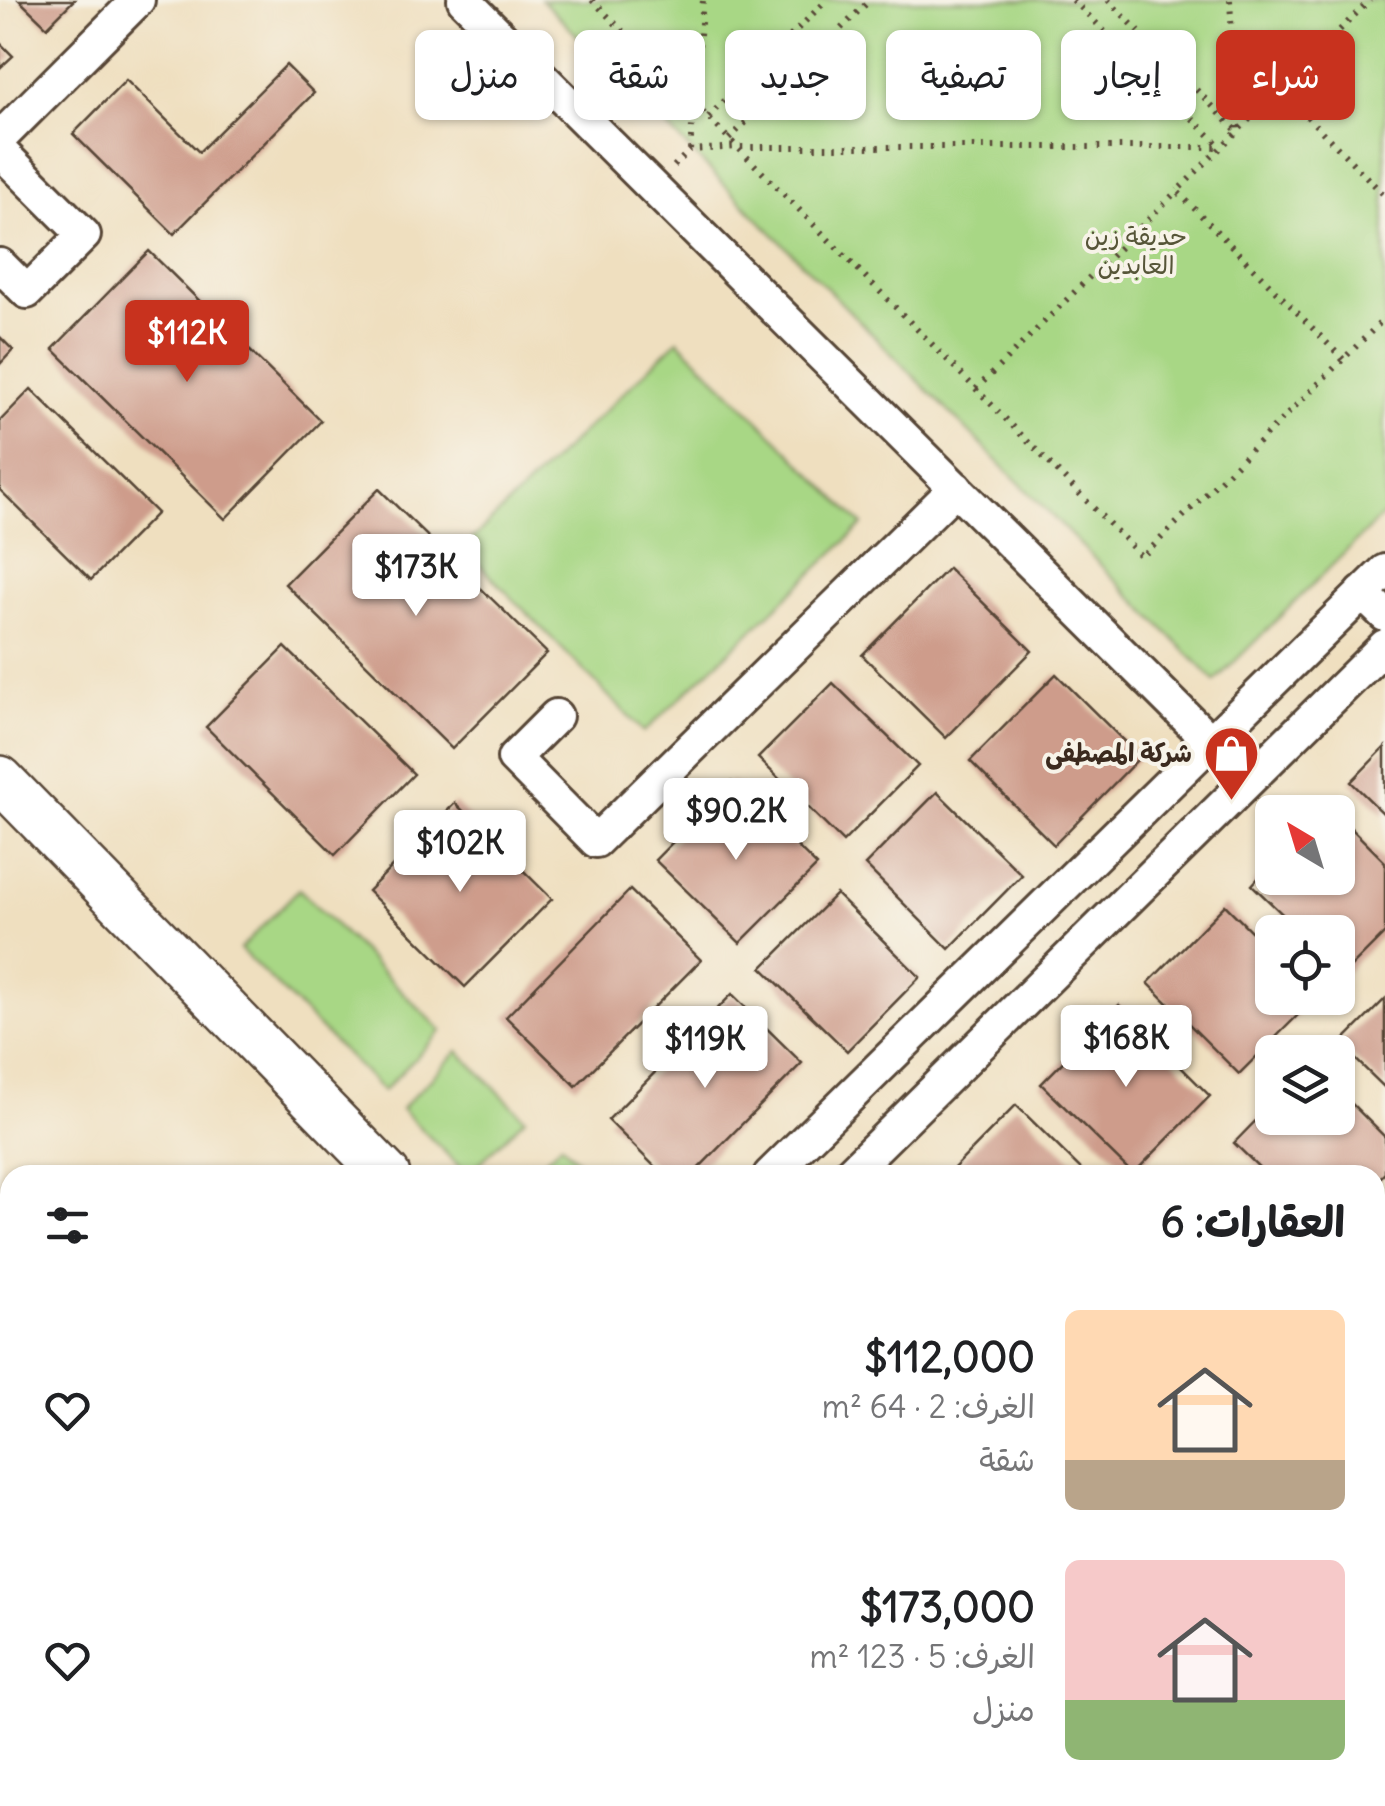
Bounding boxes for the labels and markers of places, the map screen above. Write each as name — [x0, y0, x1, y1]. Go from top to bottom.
pin: $112K — [117, 300, 257, 385]
pin: $173K — [346, 534, 486, 619]
shop icon: شركة المصطفى — [1201, 723, 1261, 802]
place label: شركة المصطفى — [1045, 737, 1192, 770]
pin: $90.2K — [655, 778, 817, 863]
pin: $102K — [390, 810, 530, 895]
pin: $168K — [1056, 1005, 1196, 1090]
pin: $119K — [635, 1006, 775, 1091]

